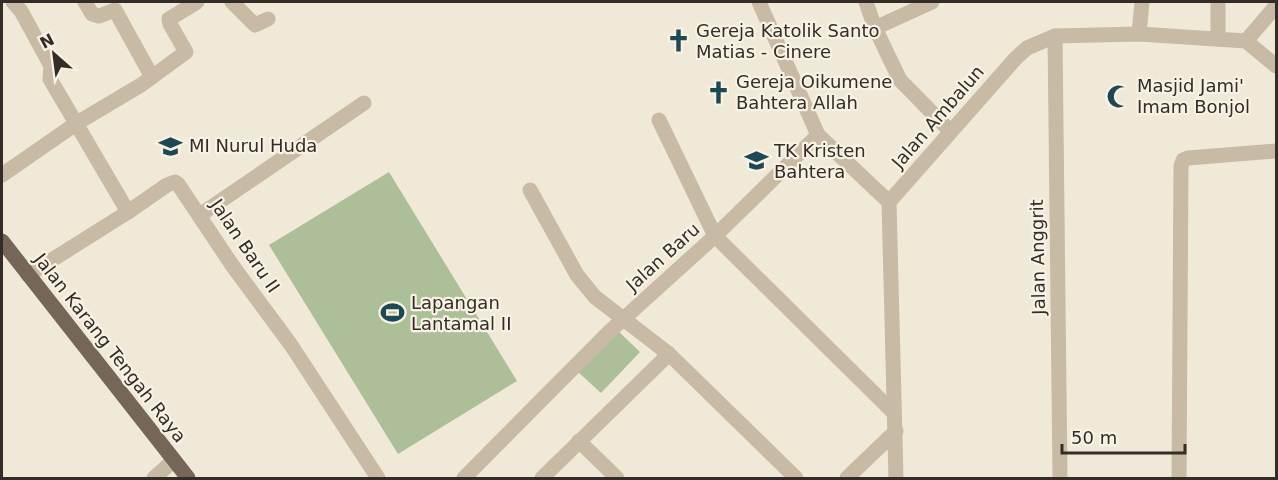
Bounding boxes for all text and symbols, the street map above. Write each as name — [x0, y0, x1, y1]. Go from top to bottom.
place label: Gereja Katolik Santo Matias - Cinere — [696, 20, 880, 62]
north arrow — [24, 24, 84, 84]
church icon: Gereja Katolik Santo Matias - Cinere — [665, 28, 691, 54]
text: N — [37, 30, 58, 53]
street label: Jalan Ambalun — [887, 61, 988, 173]
place label: Gereja Oikumene Bahtera Allah — [736, 71, 892, 113]
place label: Masjid Jami' Imam Bonjol — [1137, 75, 1250, 117]
church icon: Gereja Oikumene Bahtera Allah — [705, 79, 731, 105]
mosque icon: Masjid Jami' Imam Bonjol — [1106, 83, 1132, 109]
school or university icon: MI Nurul Huda — [158, 133, 184, 159]
place label: MI Nurul Huda — [189, 135, 317, 156]
place label: TK Kristen Bahtera — [773, 140, 866, 182]
school or university icon: TK Kristen Bahtera — [743, 148, 769, 174]
street label: Jalan Baru II — [206, 194, 284, 296]
street label: Jalan Anggrit — [1026, 199, 1049, 316]
street label: Jalan Baru — [621, 218, 704, 296]
street label: Jalan Karang Tengah Raya — [30, 248, 191, 446]
place label: Lapangan Lantamal II — [411, 292, 511, 334]
sports icon: Lapangan Lantamal II — [380, 300, 406, 326]
scale bar — [1062, 417, 1185, 455]
text: 50 m — [1071, 427, 1117, 448]

